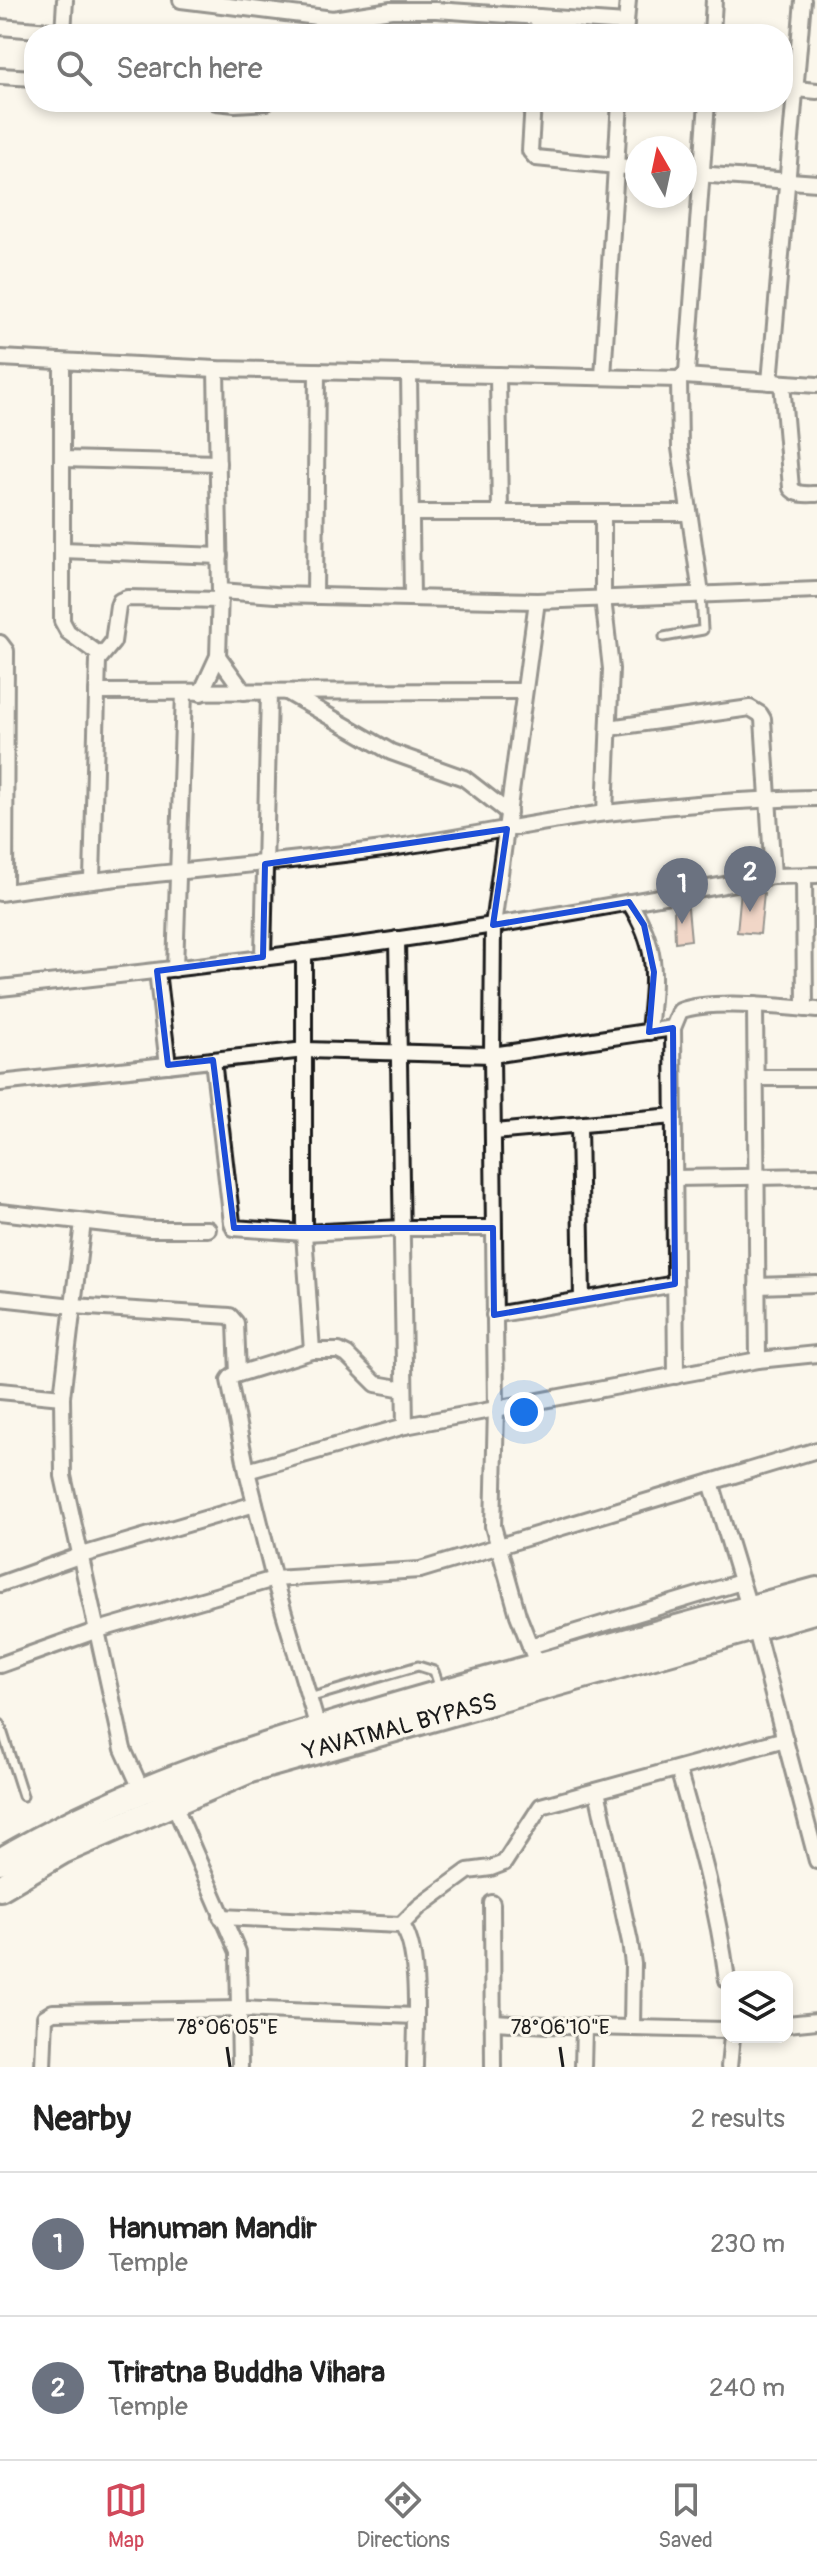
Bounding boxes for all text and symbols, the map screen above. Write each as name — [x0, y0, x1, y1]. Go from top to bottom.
search box — [24, 24, 793, 112]
icon: search — [52, 46, 96, 90]
text: Search here — [116, 50, 263, 87]
north arrow — [625, 136, 697, 208]
pin: 2 — [724, 846, 776, 912]
pin: 1 — [656, 858, 708, 924]
your location — [504, 1392, 544, 1432]
street label: YAVATMAL BYPASS — [299, 1687, 500, 1767]
map controls — [721, 1971, 793, 2043]
button: layers — [721, 1971, 793, 2043]
text: 78°06'05"E — [176, 2015, 278, 2040]
text: 78°06'10"E — [511, 2015, 609, 2040]
text: Nearby — [32, 2098, 131, 2141]
text: 2 results — [691, 2103, 785, 2135]
text: Hanuman Mandir — [108, 2210, 317, 2247]
text: 1 — [53, 2228, 63, 2260]
text: 230 m — [710, 2228, 785, 2260]
text: Temple — [108, 2247, 188, 2279]
text: Triratna Buddha Vihara — [108, 2354, 385, 2391]
text: 2 — [51, 2372, 65, 2404]
text: 240 m — [709, 2372, 785, 2404]
text: Temple — [108, 2391, 188, 2423]
tab: Map — [104, 2478, 148, 2554]
tab: Directions — [357, 2478, 450, 2554]
tab: Saved — [658, 2478, 713, 2554]

